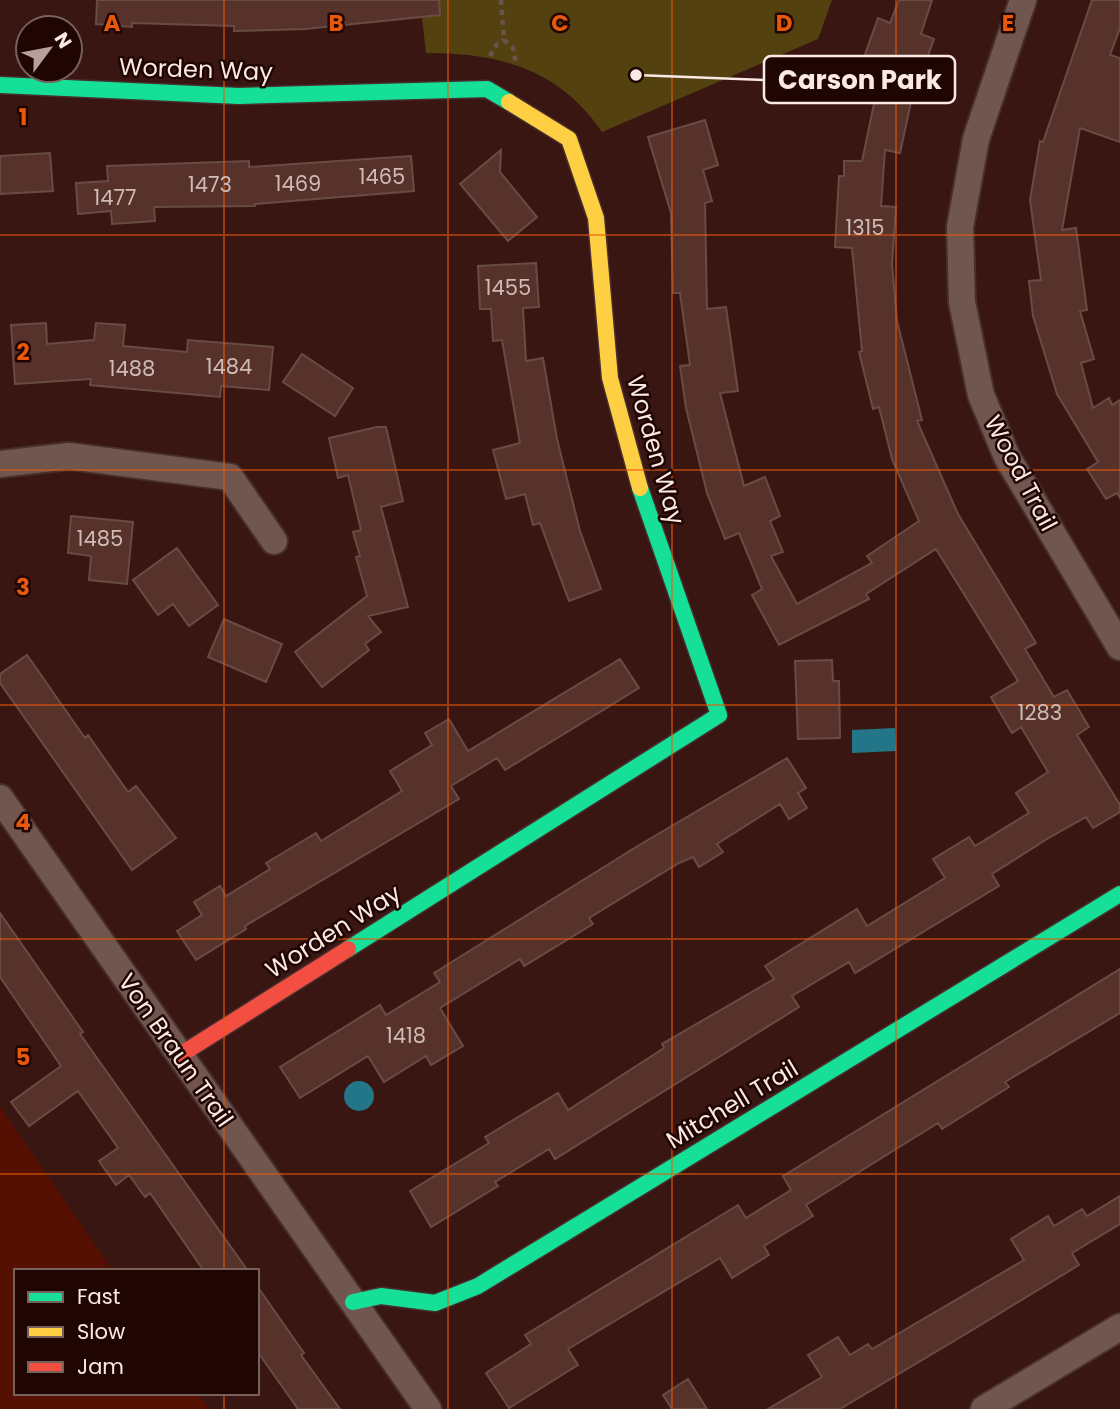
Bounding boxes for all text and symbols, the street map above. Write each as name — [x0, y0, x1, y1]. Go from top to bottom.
text: A — [104, 7, 121, 39]
text: B — [328, 7, 344, 39]
text: C — [551, 7, 569, 39]
text: D — [776, 7, 792, 39]
text: E — [1002, 7, 1014, 39]
north arrow — [14, 14, 84, 84]
text: N — [48, 27, 78, 53]
street label: Worden Way — [119, 50, 274, 88]
callout: Carson Park — [764, 56, 955, 103]
text: Carson Park — [778, 62, 942, 98]
text: 1 — [19, 101, 27, 133]
house number: 1465 — [359, 162, 405, 191]
house number: 1469 — [275, 169, 321, 198]
house number: 1473 — [188, 170, 232, 199]
house number: 1477 — [94, 183, 136, 212]
house number: 1315 — [846, 213, 885, 242]
house number: 1455 — [485, 273, 531, 302]
text: 2 — [16, 336, 30, 368]
house number: 1484 — [206, 352, 252, 381]
house number: 1488 — [109, 354, 155, 383]
street label: Worden Way — [619, 372, 693, 529]
street label: Wood Trail — [977, 409, 1065, 537]
house number: 1485 — [77, 524, 123, 553]
text: 3 — [16, 571, 30, 603]
house number: 1283 — [1018, 698, 1062, 727]
text: 4 — [15, 806, 31, 838]
street label: Worden Way — [259, 876, 407, 986]
street label: Von Braun Trail — [111, 967, 241, 1133]
house number: 1418 — [386, 1021, 426, 1050]
text: 5 — [16, 1041, 30, 1073]
street label: Mitchell Trail — [660, 1052, 804, 1156]
legend — [14, 1269, 259, 1395]
text: Fast — [77, 1282, 120, 1311]
text: Slow — [77, 1317, 125, 1346]
text: Jam — [77, 1352, 124, 1381]

